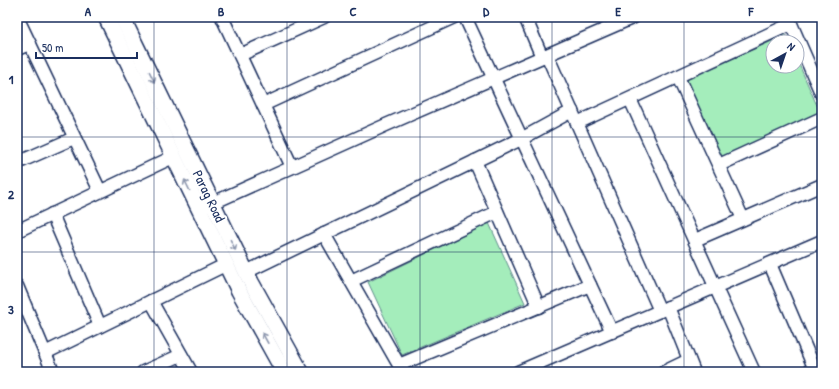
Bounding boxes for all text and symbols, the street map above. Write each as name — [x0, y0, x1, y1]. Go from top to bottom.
text: A — [85, 2, 92, 20]
text: B — [218, 2, 225, 20]
text: C — [349, 2, 357, 20]
text: D — [483, 2, 490, 20]
text: E — [615, 2, 621, 20]
text: F — [748, 2, 755, 20]
scale bar — [36, 34, 137, 60]
north arrow — [765, 34, 805, 74]
text: 50 m — [42, 39, 63, 56]
text: N — [785, 39, 798, 54]
text: 1 — [9, 70, 14, 88]
one-way arrow — [149, 71, 156, 83]
street label: Parag Road — [188, 167, 230, 226]
one-way arrow — [183, 179, 190, 191]
text: 2 — [8, 185, 15, 203]
one-way arrow — [230, 238, 237, 250]
text: 3 — [8, 300, 14, 318]
one-way arrow — [261, 332, 269, 344]

